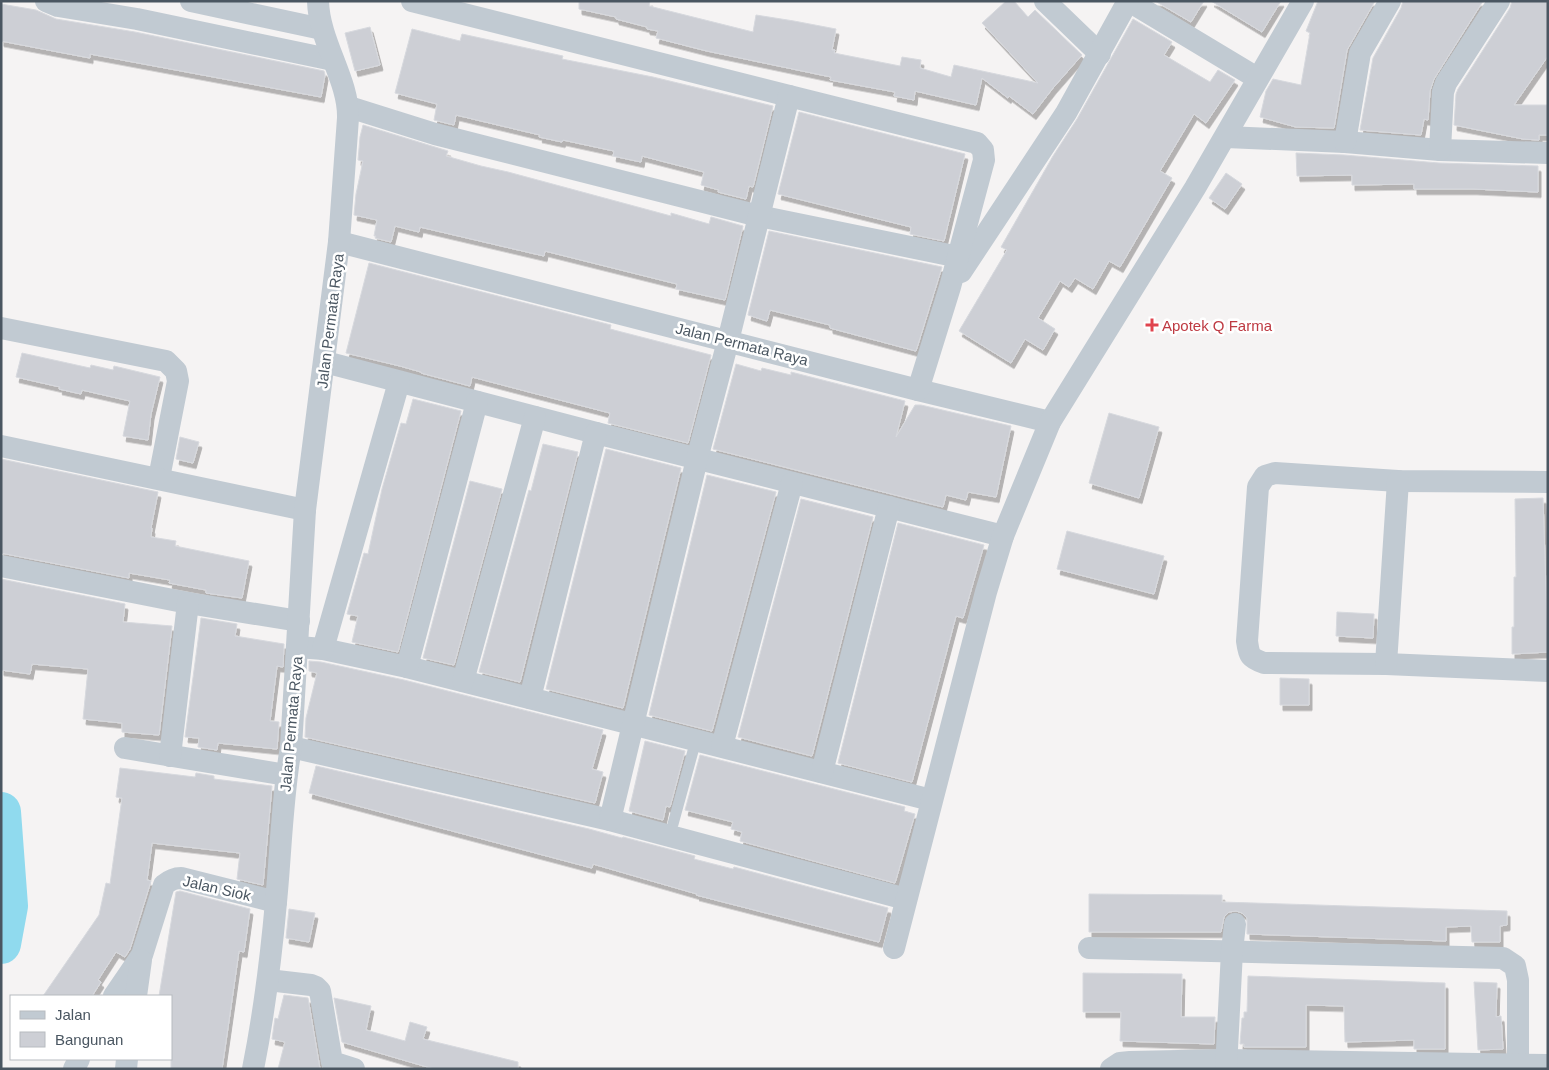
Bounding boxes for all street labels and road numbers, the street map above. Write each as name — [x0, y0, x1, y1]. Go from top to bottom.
street label: Jalan Permata Raya — [313, 252, 347, 389]
street label: Jalan Permata Raya — [674, 319, 811, 369]
street label: Jalan Permata Raya — [277, 655, 305, 792]
street label: Jalan Siok — [181, 872, 253, 904]

